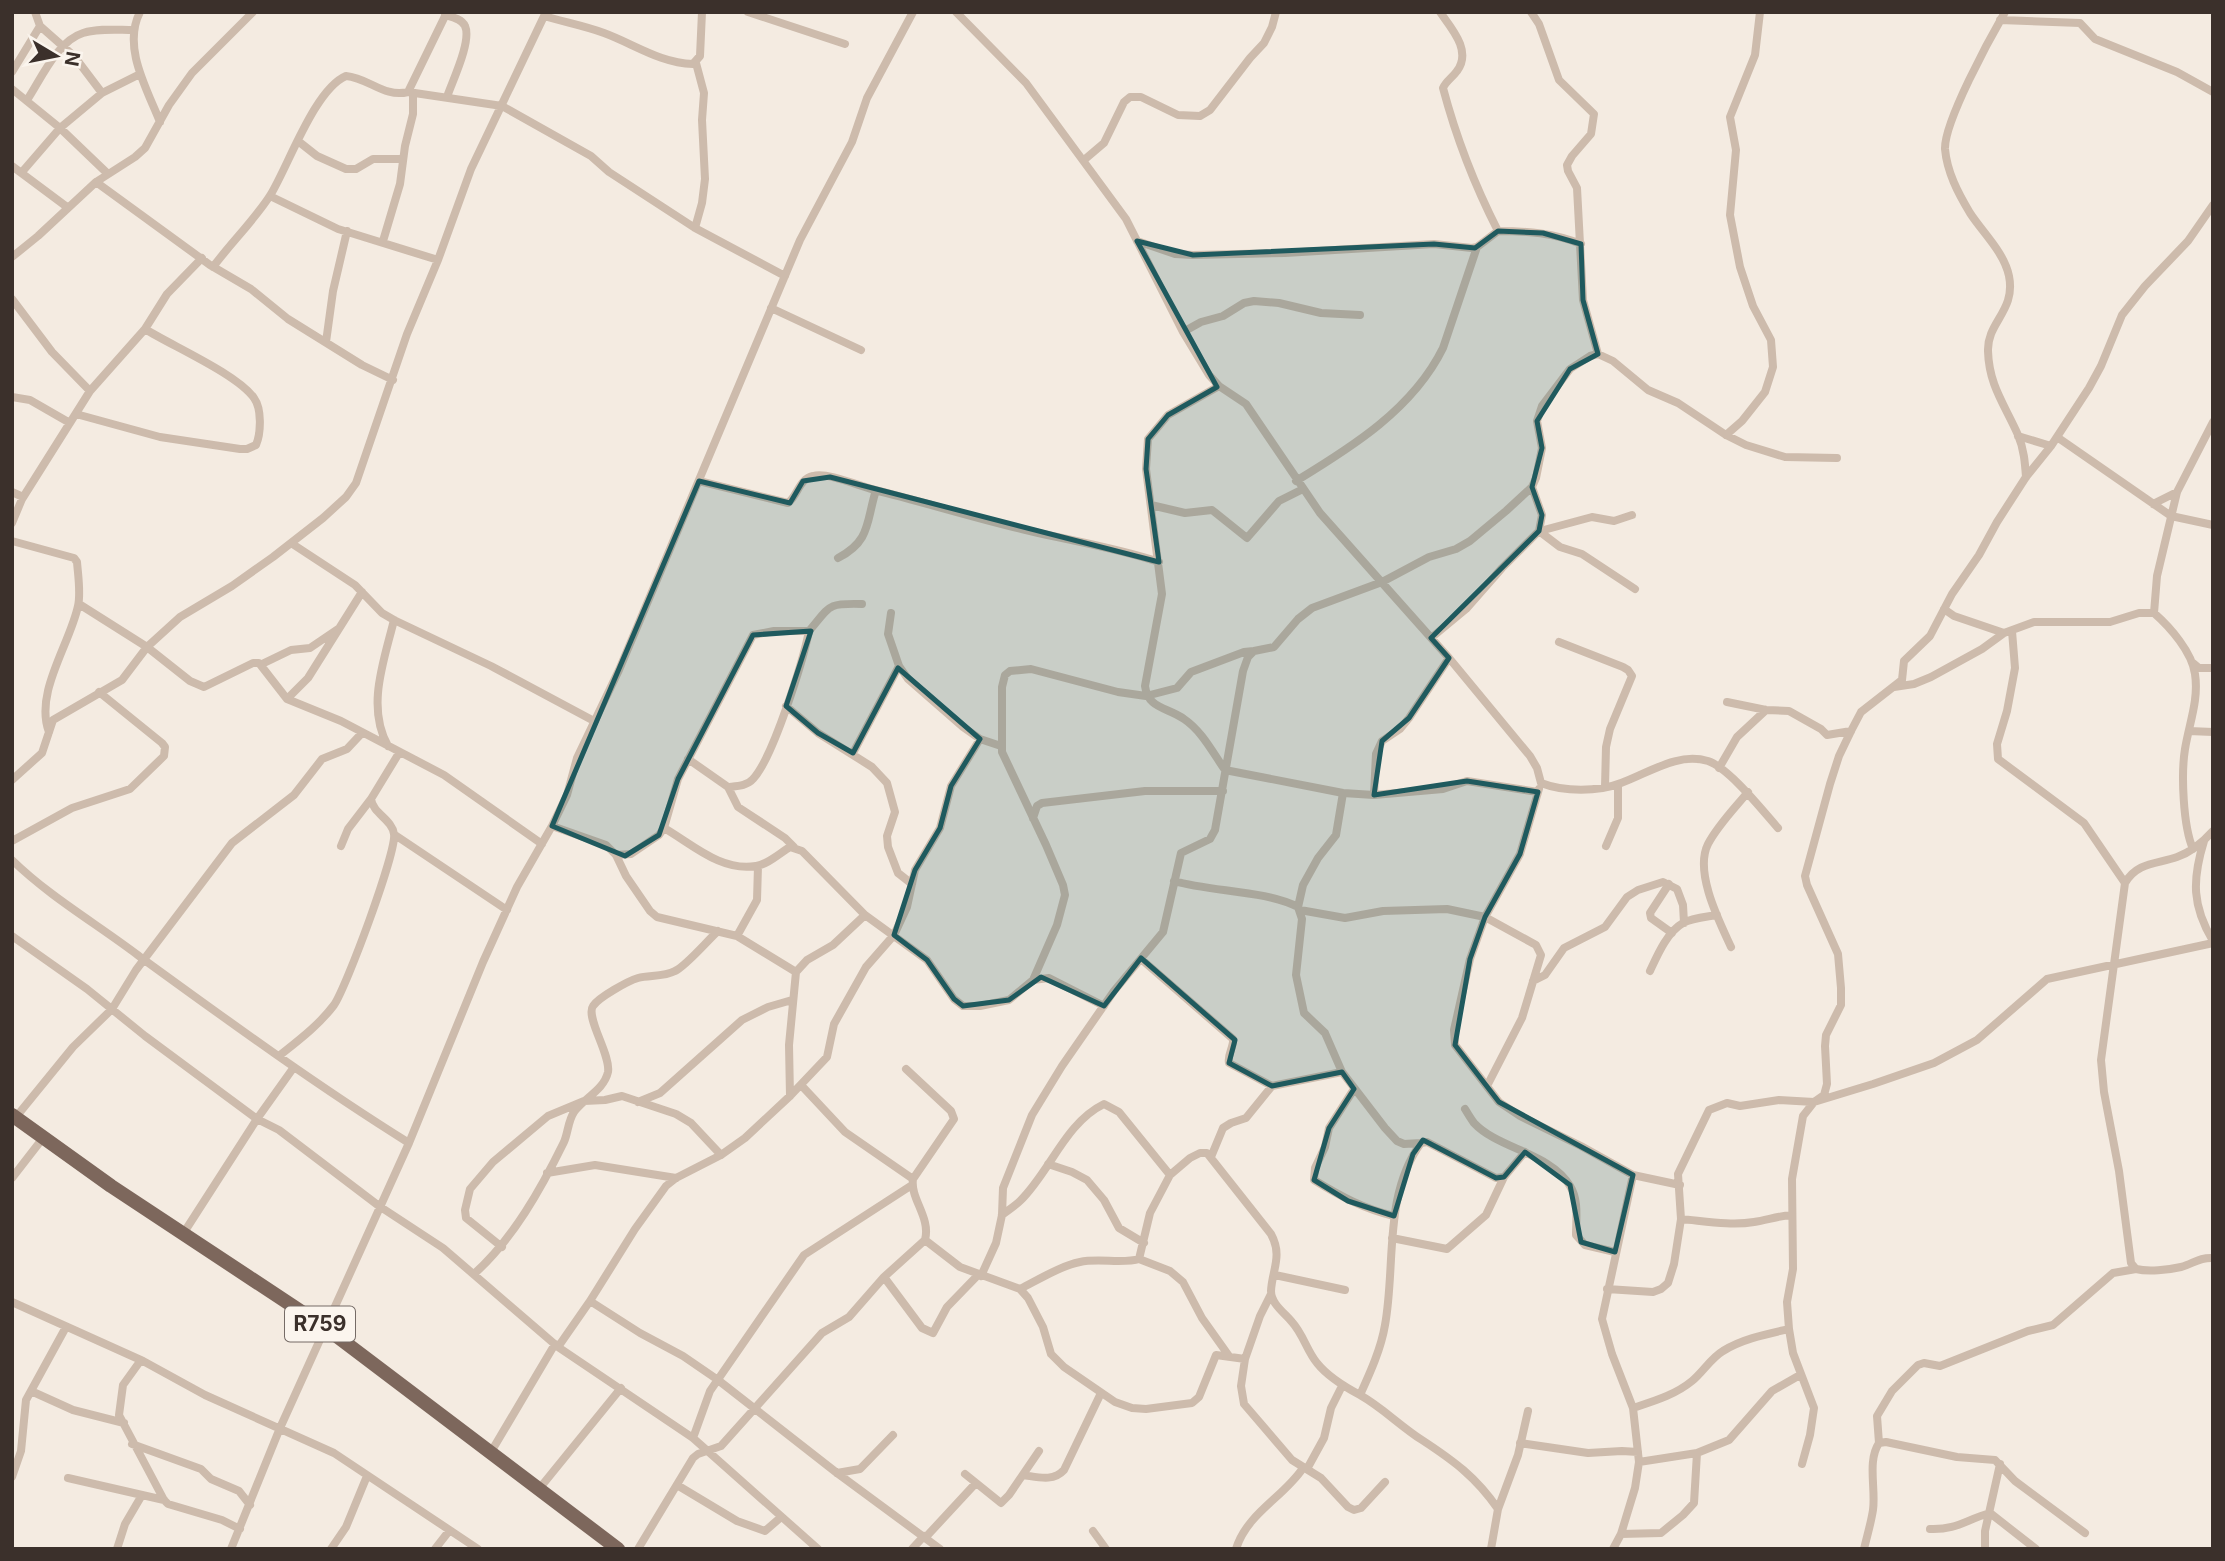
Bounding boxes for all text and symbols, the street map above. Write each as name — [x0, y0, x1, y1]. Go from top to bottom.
north arrow — [21, 21, 91, 91]
text: N — [60, 50, 85, 68]
road number: R759 — [285, 1306, 355, 1342]

